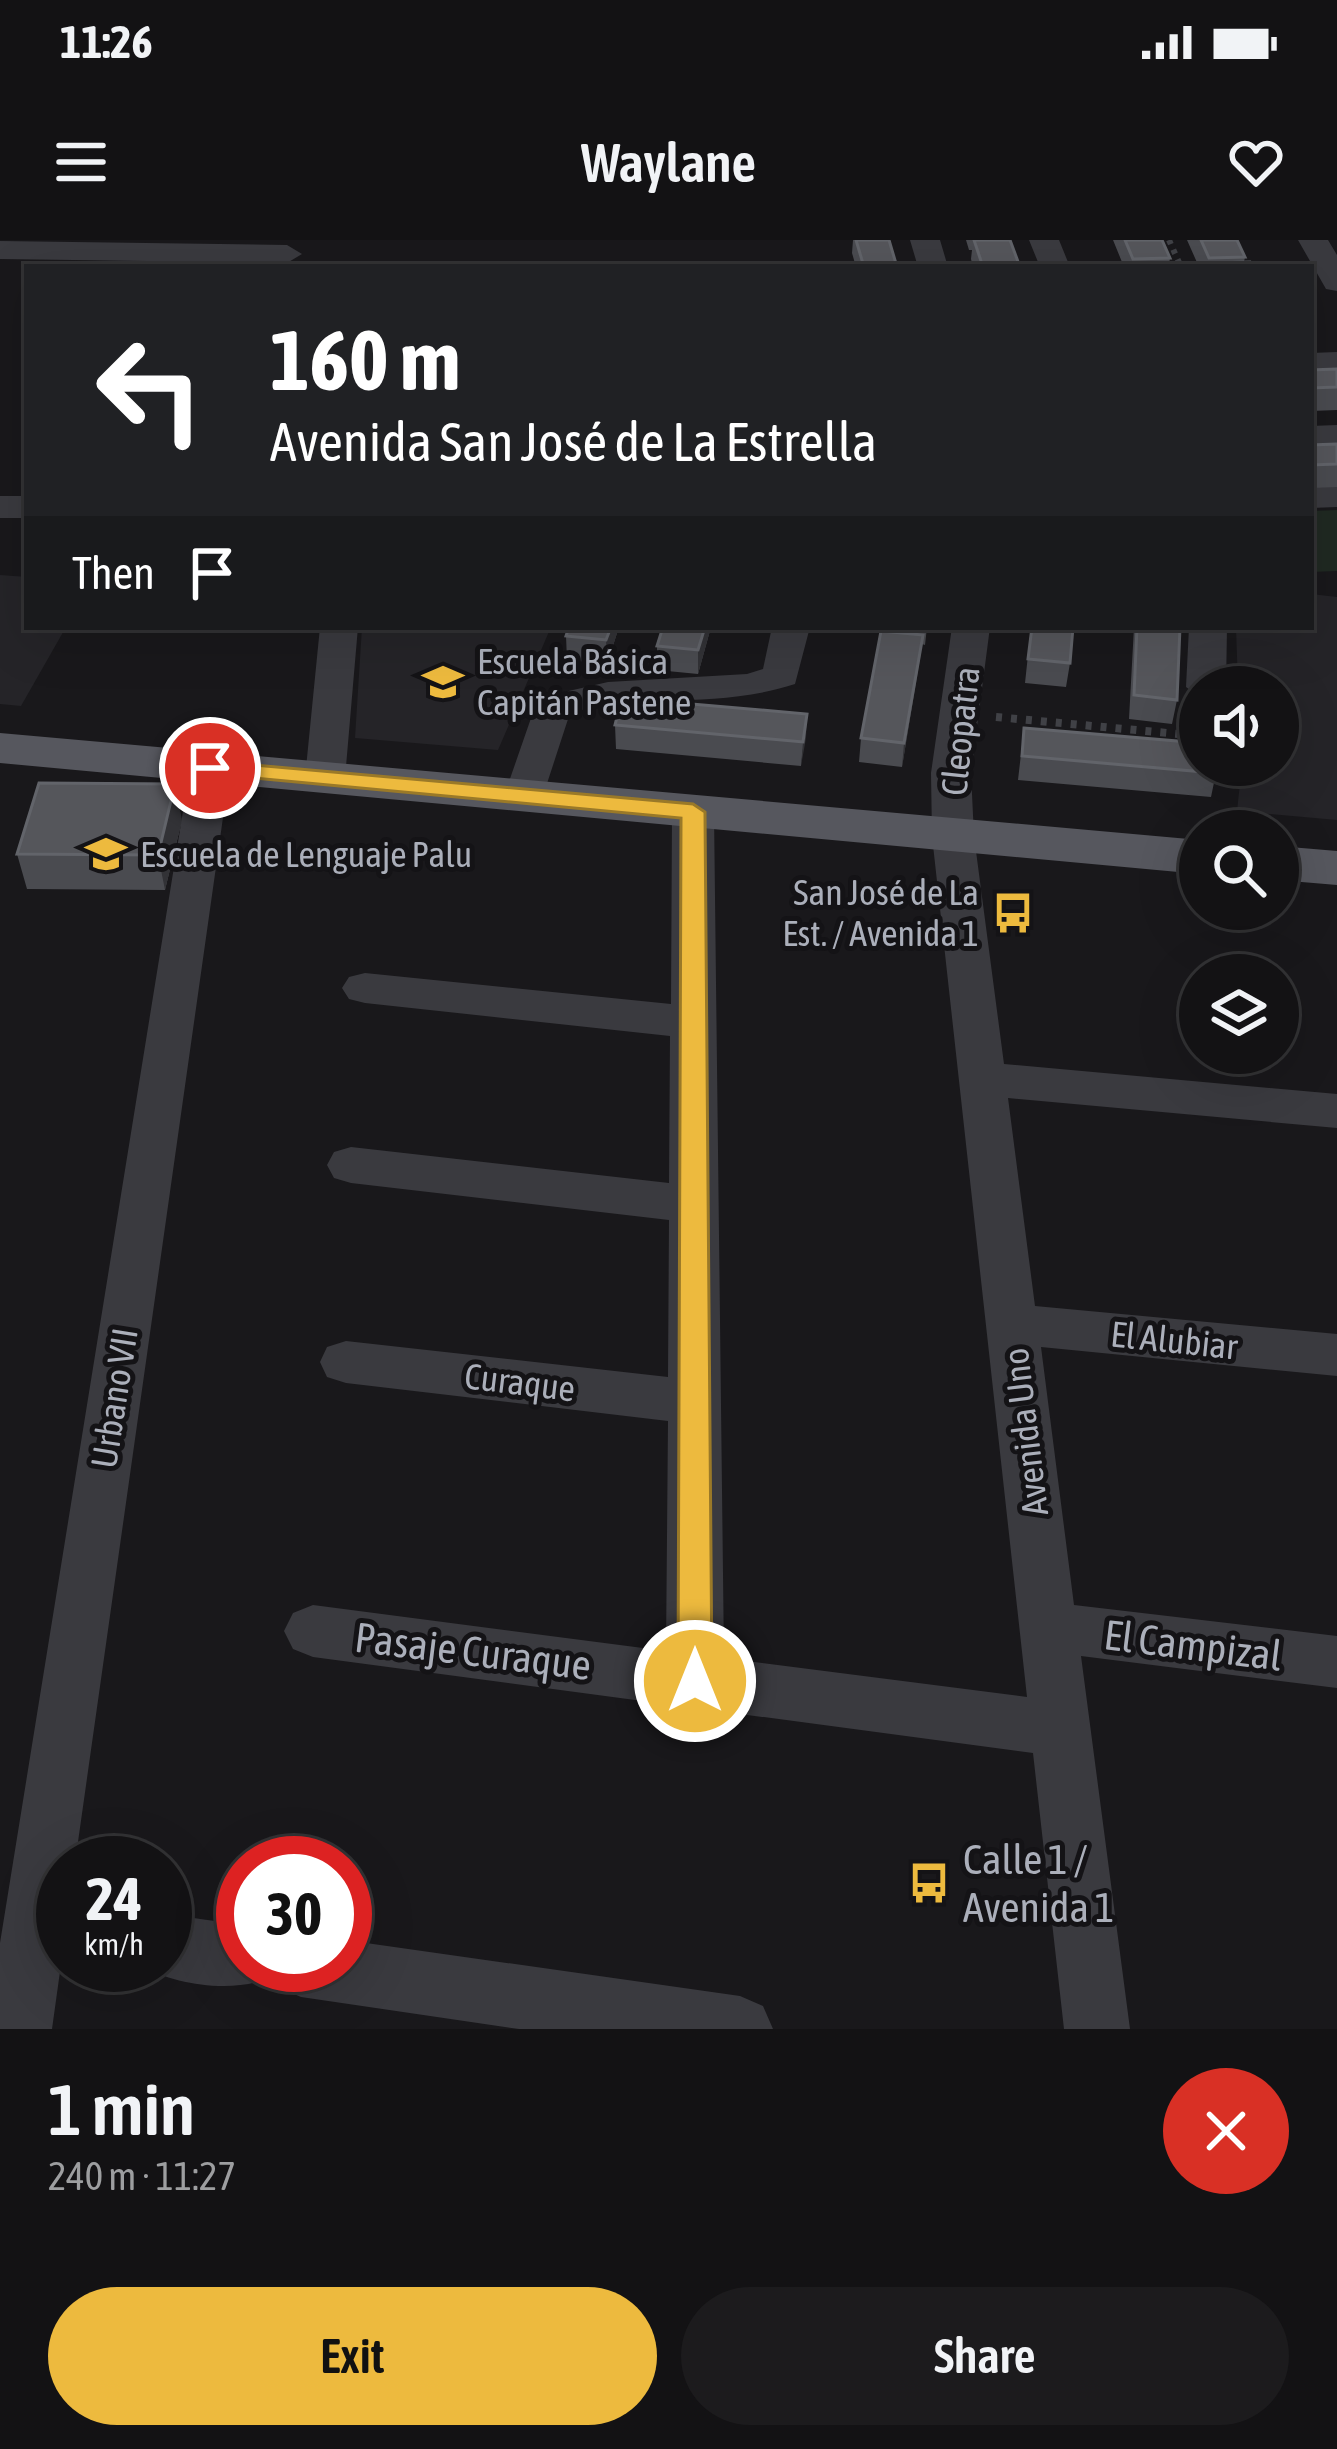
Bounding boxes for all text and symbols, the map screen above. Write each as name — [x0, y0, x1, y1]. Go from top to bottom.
text: 11:26 — [60, 16, 153, 68]
icon: menu — [48, 129, 114, 195]
icon: heart — [1223, 129, 1289, 195]
text: Waylane — [581, 132, 756, 193]
icon: left — [72, 312, 228, 468]
text: 160 m — [270, 312, 460, 408]
text: Avenida San José de La Estrella — [270, 411, 877, 472]
icon: arrive — [179, 540, 245, 606]
text: Then — [72, 547, 155, 599]
place label: Escuela Básica Capitán Pastene — [477, 640, 691, 723]
school or university icon: Escuela Básica Capitán Pastene — [420, 659, 466, 705]
street label: Cleopatra — [932, 665, 988, 797]
map controls — [1179, 666, 1299, 1074]
button: sound — [1179, 666, 1299, 786]
pin — [159, 717, 261, 819]
icon: arrive — [177, 735, 243, 801]
button: search — [1179, 810, 1299, 930]
school or university icon: Escuela de Lenguaje Palu — [83, 831, 129, 877]
place label: Escuela de Lenguaje Palu — [140, 833, 472, 875]
place label: San José de La Est. / Avenida 1 — [782, 871, 979, 954]
bus stop icon: San José de La Est. / Avenida 1 — [990, 890, 1036, 936]
button: layers — [1179, 954, 1299, 1074]
street label: El Alubiar — [1109, 1312, 1241, 1368]
street label: Urbano VII — [82, 1325, 146, 1471]
street label: Avenida Uno — [994, 1346, 1056, 1518]
street label: Curaque — [462, 1354, 578, 1410]
street label: El Campizal — [1101, 1610, 1285, 1680]
street label: Pasaje Curaque — [352, 1613, 594, 1689]
position arrow — [632, 1618, 758, 1744]
place label: Calle 1 / Avenida 1 — [963, 1835, 1115, 1931]
speed limit sign: 30 — [216, 1836, 372, 1992]
bus stop icon: Calle 1 / Avenida 1 — [906, 1860, 952, 1906]
text: 24 — [86, 1864, 142, 1933]
text: km/h — [84, 1927, 144, 1961]
text: 1 min — [48, 2068, 195, 2150]
button: close — [1163, 2068, 1289, 2194]
text: 240 m · 11:27 — [48, 2154, 236, 2198]
button: Exit — [48, 2287, 657, 2425]
button: Share — [681, 2287, 1289, 2425]

